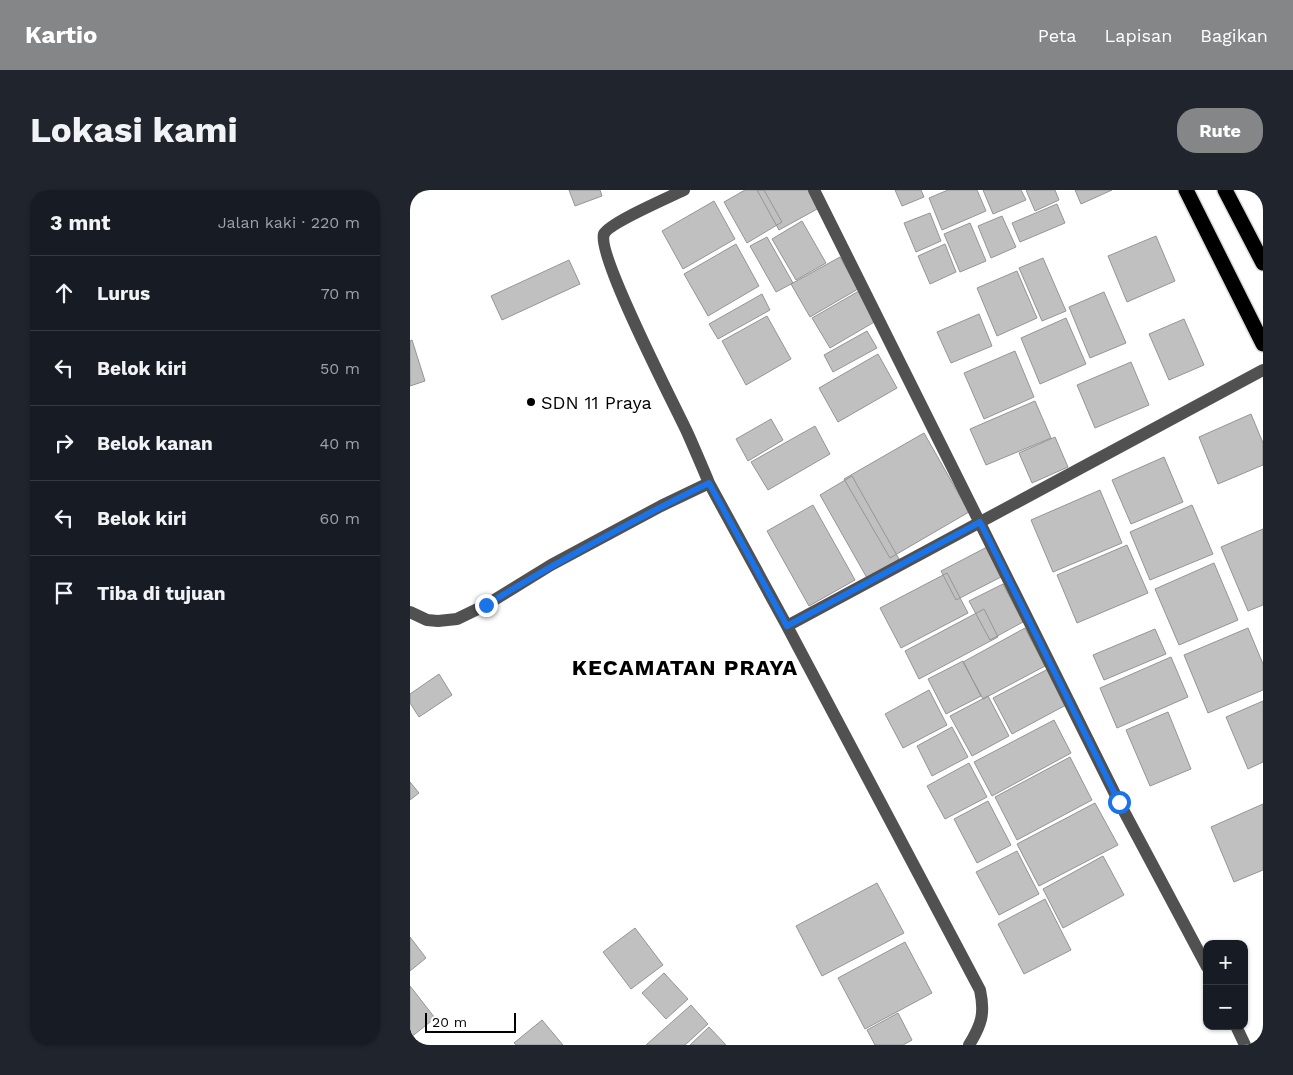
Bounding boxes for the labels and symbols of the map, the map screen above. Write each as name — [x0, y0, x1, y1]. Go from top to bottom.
place label: SDN 11 Praya — [541, 392, 652, 413]
marker: SDN 11 Praya — [525, 396, 537, 408]
route end — [475, 594, 498, 617]
district label: KECAMATAN PRAYA — [572, 655, 798, 680]
route start — [1108, 791, 1131, 814]
scale bar — [425, 1010, 516, 1033]

